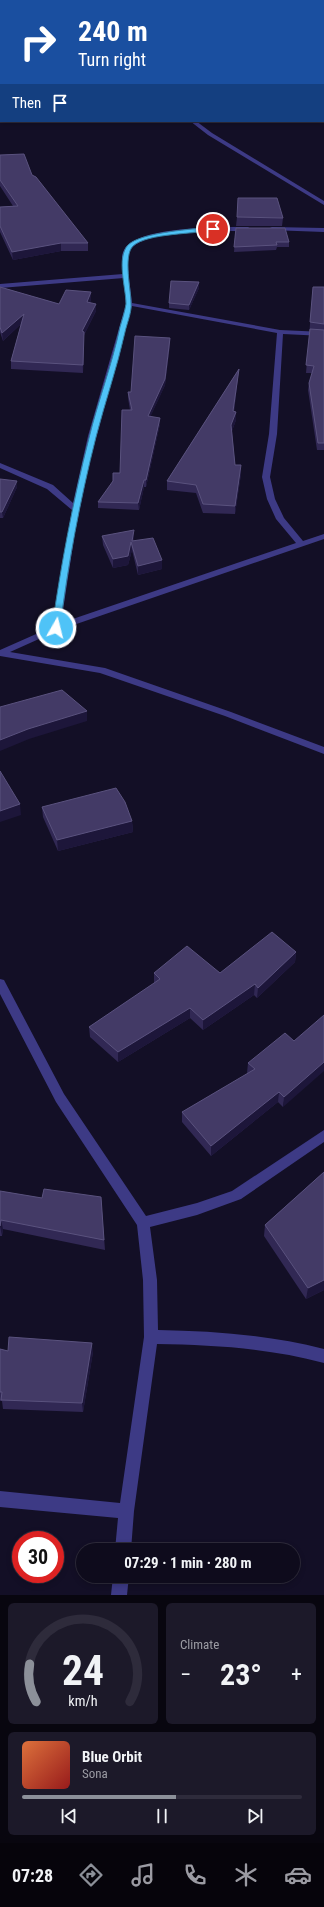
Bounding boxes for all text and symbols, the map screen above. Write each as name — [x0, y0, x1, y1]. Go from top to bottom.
text: 240 m — [78, 15, 148, 48]
icon: right — [12, 16, 64, 68]
text: Turn right — [78, 49, 146, 70]
icon: arrive — [49, 92, 71, 114]
text: Then — [12, 94, 41, 112]
pin — [196, 212, 230, 246]
icon: arrive — [202, 218, 224, 240]
position arrow — [35, 607, 77, 649]
speed limit sign: 30 — [12, 1531, 64, 1583]
text: 07:29 · 1 min · 280 m — [124, 1554, 252, 1572]
text: Climate — [180, 1637, 219, 1652]
text: 24 — [62, 1645, 104, 1694]
text: 23° — [220, 1657, 262, 1692]
text: − — [180, 1662, 191, 1687]
text: + — [291, 1662, 302, 1687]
text: km/h — [68, 1692, 98, 1708]
text: Blue Orbit — [82, 1748, 142, 1766]
text: Sona — [82, 1766, 108, 1781]
icon: previous — [58, 1805, 80, 1827]
icon: pause — [151, 1805, 173, 1827]
icon: next — [244, 1805, 266, 1827]
icon: directions — [77, 1861, 105, 1889]
icon: music — [129, 1861, 157, 1889]
icon: phone — [181, 1861, 209, 1889]
icon: climate — [232, 1861, 260, 1889]
icon: car — [284, 1861, 312, 1889]
text: 07:28 — [12, 1865, 53, 1886]

